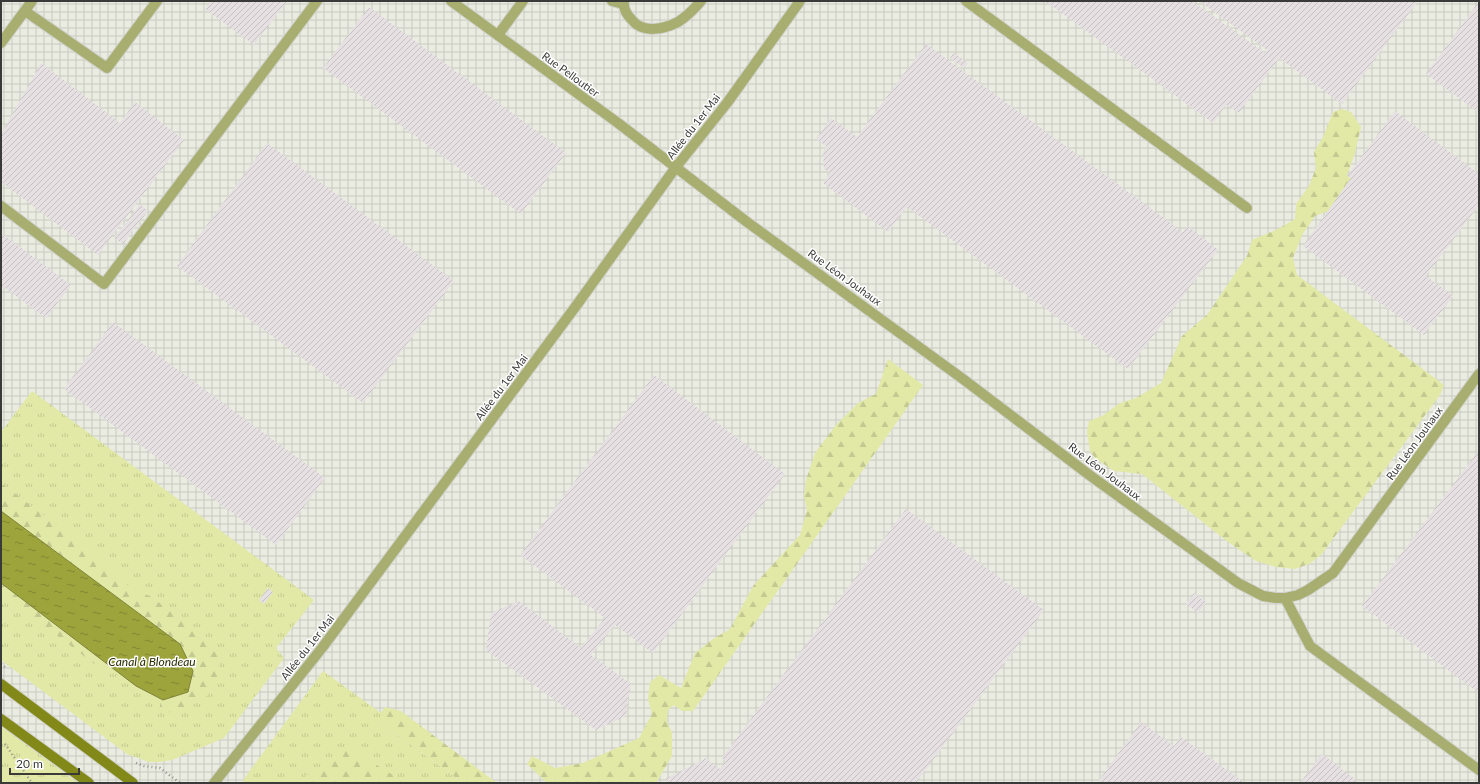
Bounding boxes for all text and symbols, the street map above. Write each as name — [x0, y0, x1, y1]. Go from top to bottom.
street label: Rue Pelloutier — [540, 49, 602, 99]
street label: Allée du 1er Mai — [664, 91, 723, 161]
street label: Rue Léon Jouhaux — [806, 246, 885, 308]
street label: Allée du 1er Mai — [472, 351, 530, 422]
street label: Rue Léon Jouhaux — [1383, 403, 1445, 482]
street label: Rue Léon Jouhaux — [1066, 440, 1144, 503]
street label: Allée du 1er Mai — [278, 612, 337, 682]
water label: Canal à Blondeau — [108, 654, 196, 669]
scale bar — [10, 750, 79, 776]
text: 20 m — [16, 756, 43, 771]

